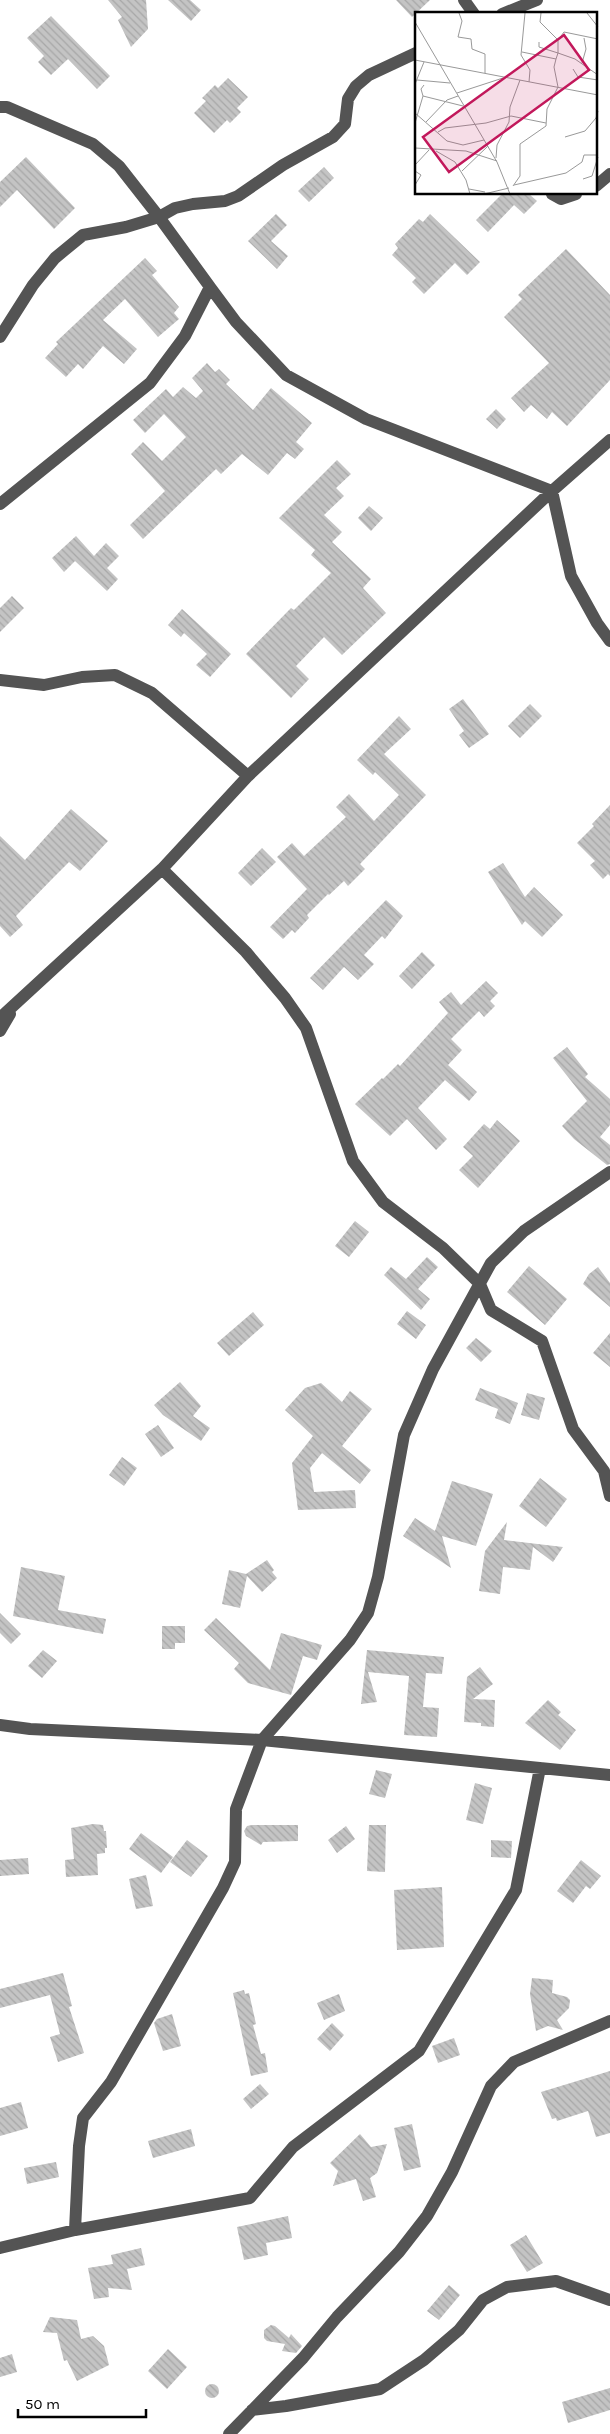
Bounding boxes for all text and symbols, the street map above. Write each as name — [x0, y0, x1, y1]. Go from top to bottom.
inset map — [415, 12, 598, 195]
scale bar — [18, 2386, 145, 2418]
text: 50 m — [25, 2395, 60, 2413]

